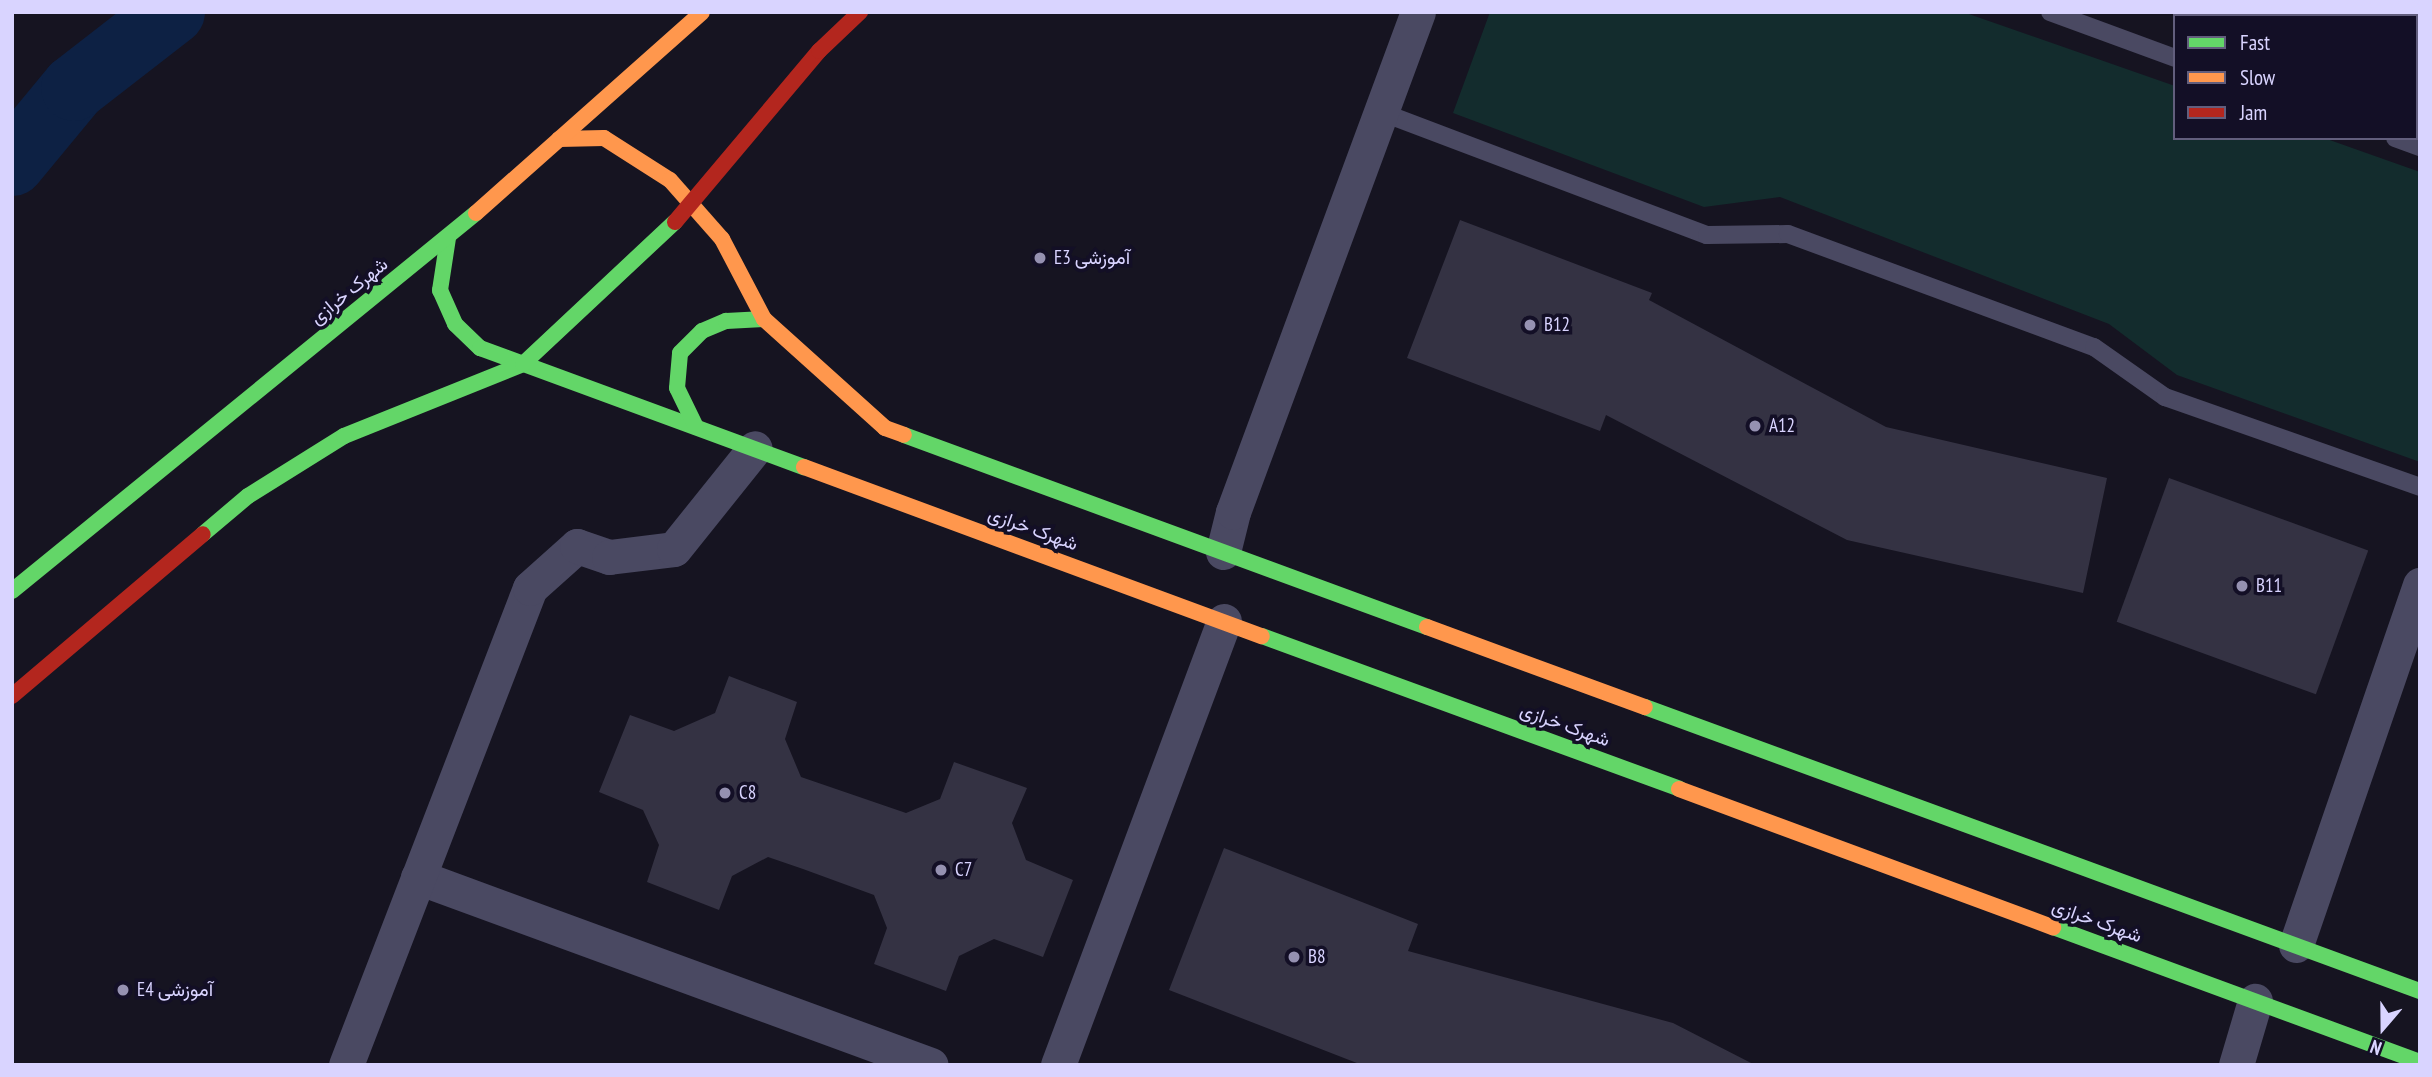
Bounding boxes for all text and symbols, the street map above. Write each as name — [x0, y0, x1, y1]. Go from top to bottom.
legend — [2173, 14, 2418, 140]
text: Fast — [2240, 29, 2270, 56]
text: Slow — [2240, 64, 2275, 91]
text: Jam — [2240, 99, 2267, 126]
place label: E3 آموزشی — [1054, 247, 1130, 269]
marker: E3 آموزشی — [1032, 250, 1048, 266]
street label: شهرک خرازی — [305, 253, 393, 329]
place label: B12 — [1544, 314, 1570, 336]
marker: B12 — [1522, 317, 1538, 333]
place label: A12 — [1769, 415, 1795, 437]
marker: A12 — [1747, 418, 1763, 434]
street label: شهرک خرازی — [985, 502, 1081, 556]
place label: B11 — [2256, 575, 2282, 597]
marker: B11 — [2234, 578, 2250, 594]
street label: شهرک خرازی — [1517, 698, 1613, 752]
place label: C8 — [739, 782, 756, 804]
marker: C8 — [717, 785, 733, 801]
place label: C7 — [955, 859, 972, 881]
marker: C7 — [933, 862, 949, 878]
street label: شهرک خرازی — [2049, 894, 2145, 948]
place label: B8 — [1308, 946, 1325, 968]
marker: B8 — [1286, 949, 1302, 965]
place label: E4 آموزشی — [137, 979, 213, 1001]
marker: E4 آموزشی — [115, 982, 131, 998]
north arrow — [2348, 993, 2418, 1063]
text: N — [2367, 1035, 2385, 1061]

